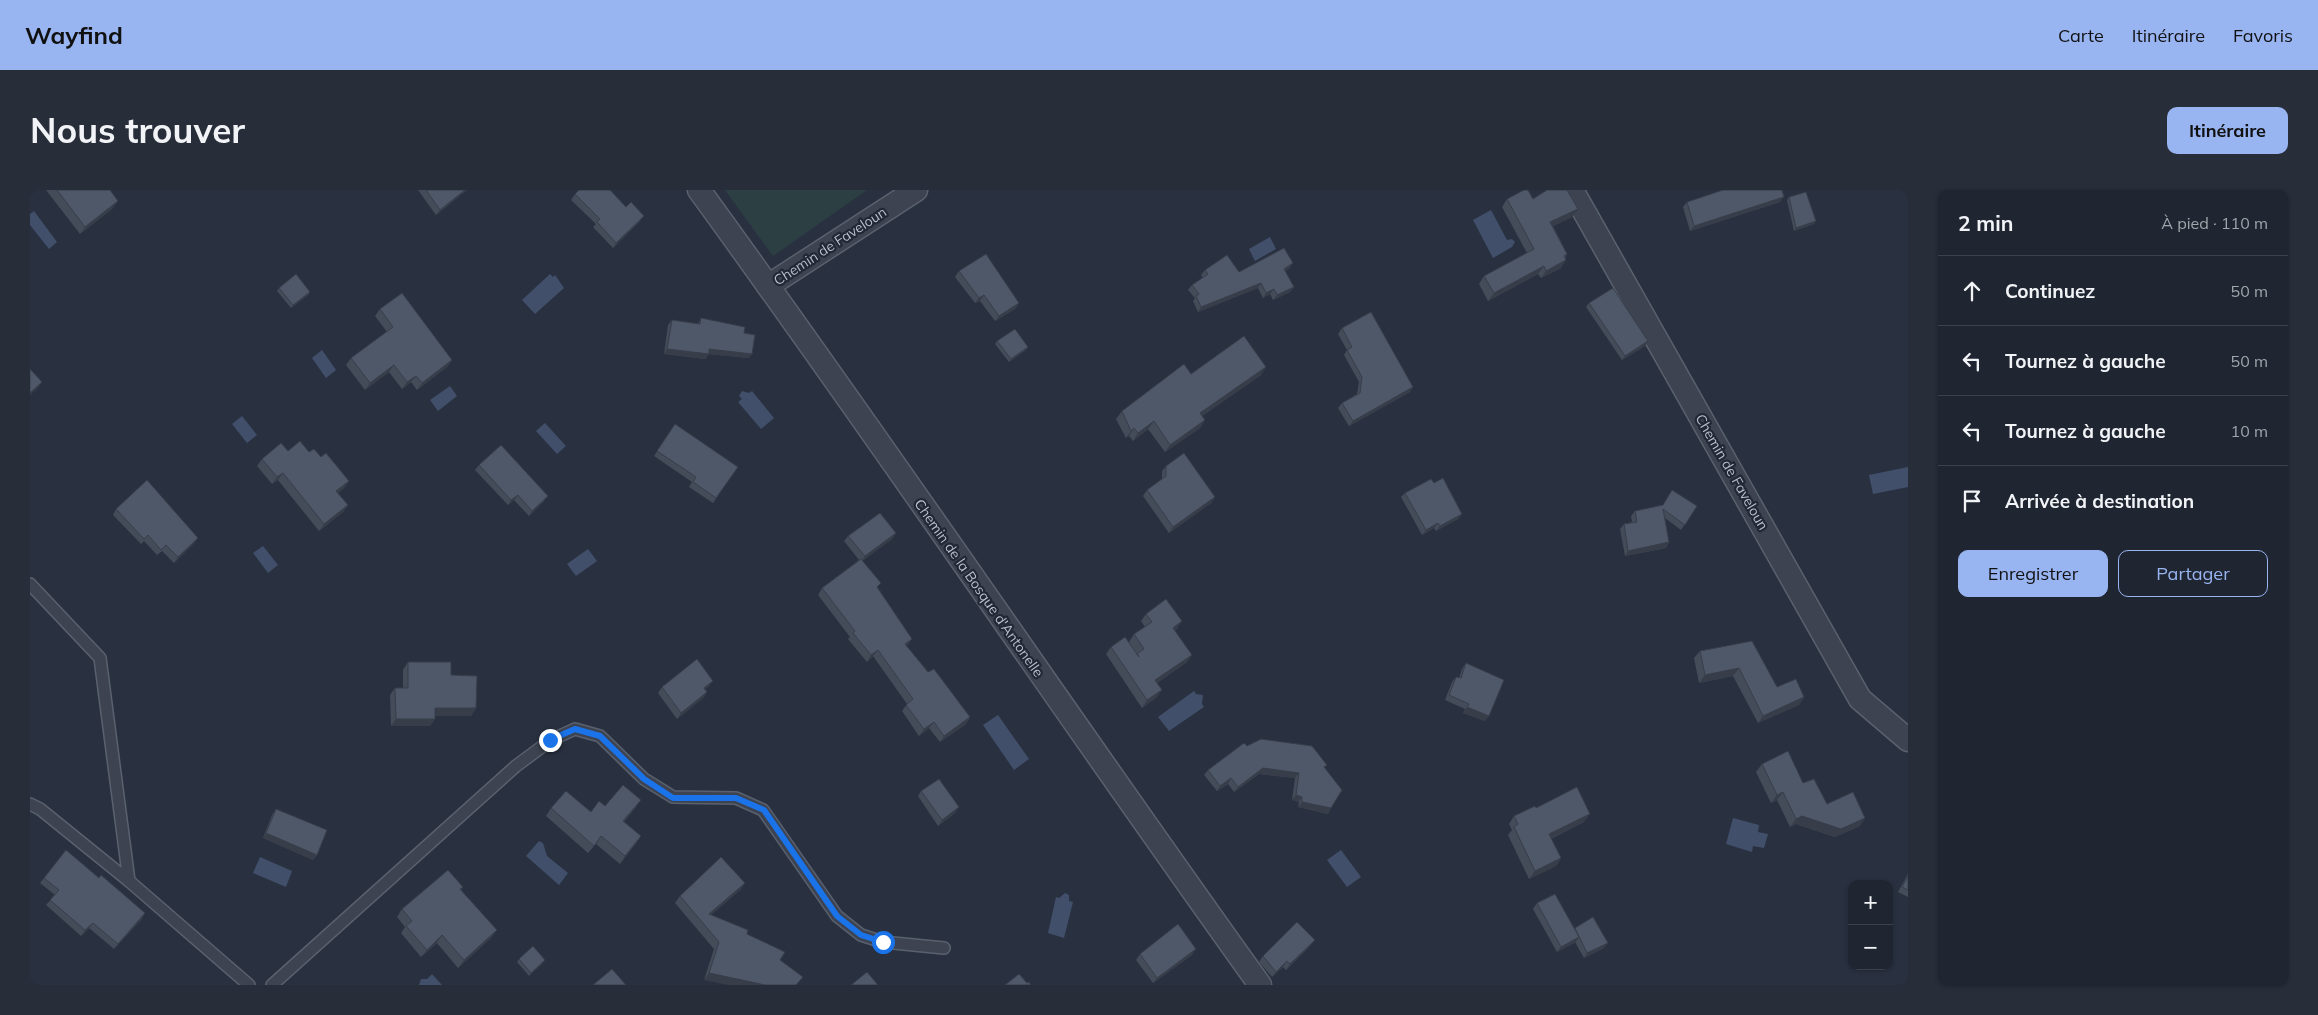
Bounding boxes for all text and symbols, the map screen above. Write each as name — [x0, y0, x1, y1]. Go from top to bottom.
text: Wayfind — [25, 20, 123, 50]
text: Carte — [2058, 24, 2104, 47]
text: Itinéraire — [2132, 24, 2205, 47]
text: Favoris — [2233, 24, 2293, 47]
button: Itinéraire — [2167, 107, 2288, 154]
text: Nous trouver — [30, 108, 245, 152]
street label: Chemin de Faveloun — [770, 203, 890, 289]
text: 2 min — [1958, 210, 2013, 236]
text: À pied · 110 m — [2161, 213, 2268, 233]
icon: ahead — [1958, 277, 1986, 305]
text: Continuez — [2005, 279, 2095, 303]
text: 50 m — [2231, 281, 2268, 301]
icon: left — [1958, 347, 1986, 375]
text: Tournez à gauche — [2005, 349, 2166, 373]
text: 50 m — [2231, 351, 2268, 371]
street label: Chemin de Faveloun — [1691, 411, 1773, 533]
icon: left — [1958, 417, 1986, 445]
text: Tournez à gauche — [2005, 419, 2166, 443]
text: 10 m — [2231, 421, 2268, 441]
icon: arrive — [1958, 487, 1986, 515]
text: Arrivée à destination — [2005, 489, 2194, 513]
street label: Chemin de la Bosque d'Antonelle — [911, 496, 1047, 680]
button: Enregistrer — [1958, 550, 2108, 597]
button: Partager — [2118, 550, 2268, 597]
route end — [539, 729, 562, 752]
map controls — [1848, 880, 1893, 970]
button: + — [1848, 880, 1893, 925]
button: − — [1848, 925, 1893, 970]
route start — [872, 931, 895, 954]

